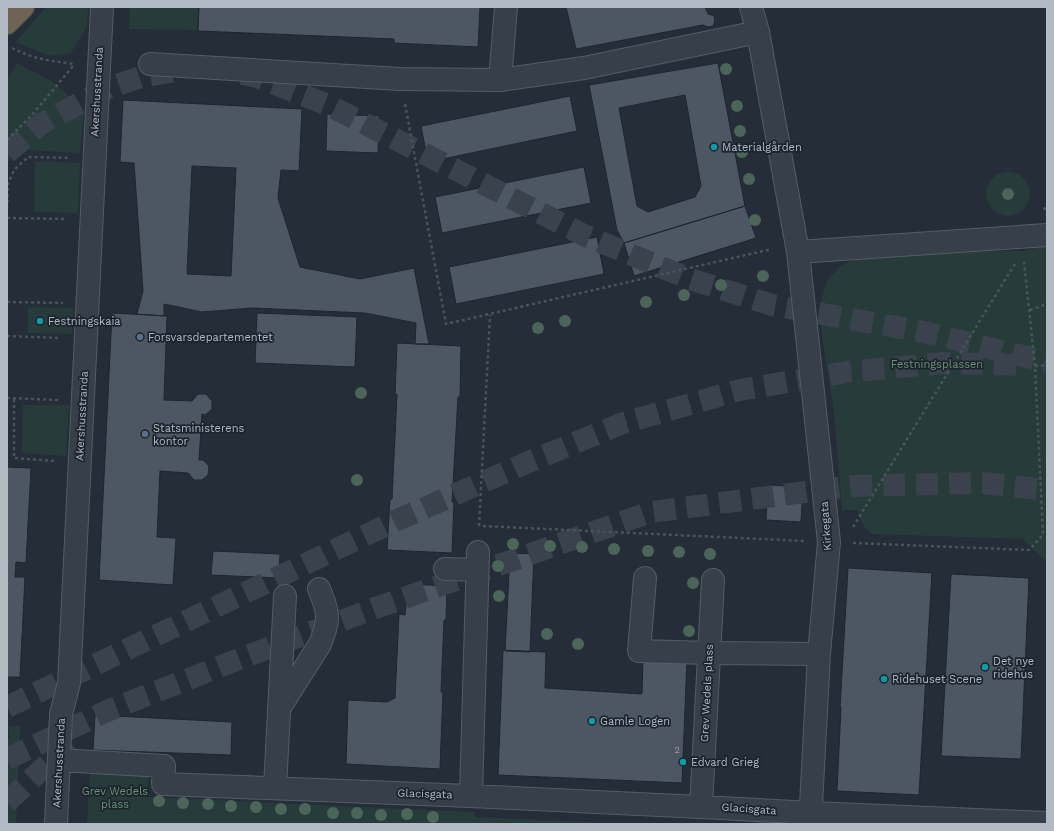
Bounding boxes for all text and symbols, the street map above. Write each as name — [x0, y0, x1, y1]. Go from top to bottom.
street label: Akershusstranda — [88, 47, 106, 137]
place label: Materialgården — [722, 141, 802, 154]
marker: Materialgården — [709, 142, 719, 152]
place label: Festningskaia — [48, 315, 121, 328]
marker: Festningskaia — [35, 316, 45, 326]
place label: Forsvarsdepartementet — [148, 331, 273, 344]
marker: Forsvarsdepartementet — [135, 332, 145, 342]
park label: Festningsplassen — [891, 358, 983, 371]
street label: Akershusstranda — [73, 371, 91, 461]
place label: Statsministerens kontor — [153, 422, 244, 448]
marker: Statsministerens kontor — [140, 429, 150, 439]
street label: Kirkegata — [818, 501, 834, 551]
street label: Grev Wedels plass — [698, 643, 716, 742]
place label: Det nye ridehus — [993, 655, 1034, 681]
marker: Det nye ridehus — [980, 662, 990, 672]
place label: Ridehuset Scene — [892, 673, 982, 686]
marker: Ridehuset Scene — [879, 674, 889, 684]
place label: Gamle Logen — [600, 715, 670, 728]
marker: Gamle Logen — [587, 716, 597, 726]
street label: Akershusstranda — [50, 718, 68, 808]
house number: 2 — [674, 745, 680, 755]
place label: Edvard Grieg — [691, 756, 759, 769]
marker: Edvard Grieg — [678, 757, 688, 767]
park label: Grev Wedels plass — [82, 785, 148, 811]
street label: Glacisgata — [397, 787, 453, 801]
street label: Glacisgata — [721, 801, 777, 817]

